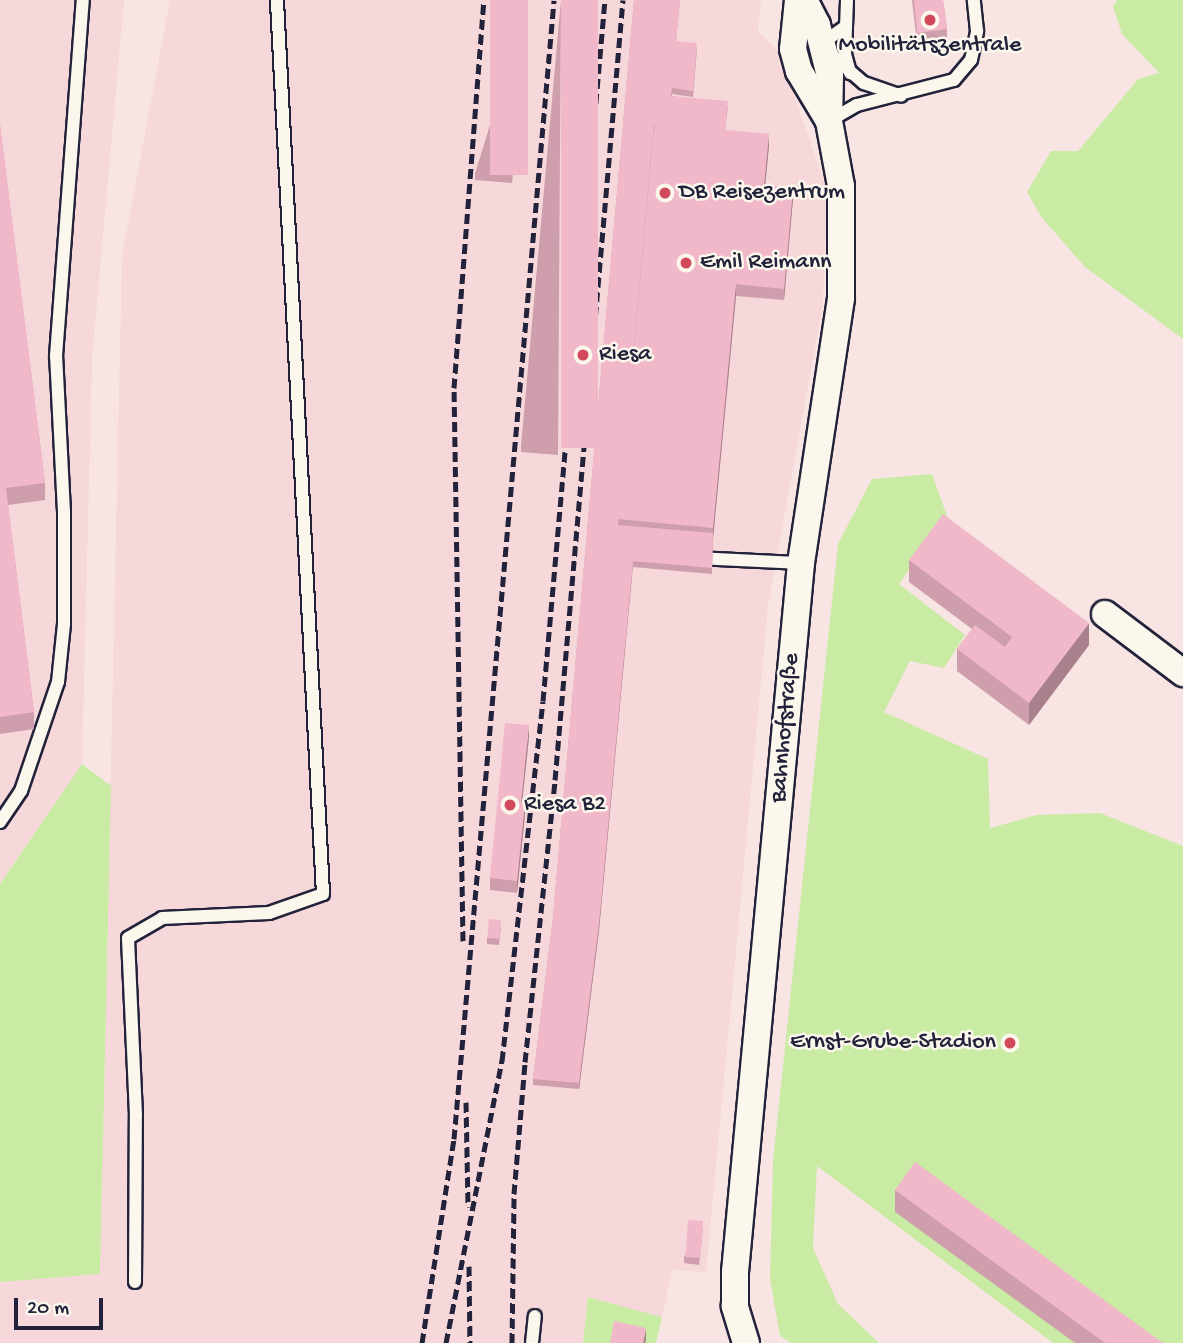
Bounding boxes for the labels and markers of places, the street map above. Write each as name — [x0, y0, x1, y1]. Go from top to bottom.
marker: Mobilitätszentrale — [922, 12, 938, 28]
place label: Mobilitätszentrale — [839, 32, 1021, 60]
place label: DB Reisezentrum — [679, 179, 845, 207]
marker: DB Reisezentrum — [657, 185, 673, 201]
place label: Emil Reimann — [700, 249, 831, 277]
marker: Emil Reimann — [678, 255, 694, 271]
place label: Riesa — [599, 341, 651, 369]
marker: Riesa — [573, 345, 593, 365]
place label: Riesa B2 — [524, 791, 606, 819]
marker: Riesa B2 — [502, 797, 518, 813]
place label: Ernst-Grube-Stadion — [790, 1029, 996, 1057]
marker: Ernst-Grube-Stadion — [1002, 1035, 1018, 1051]

